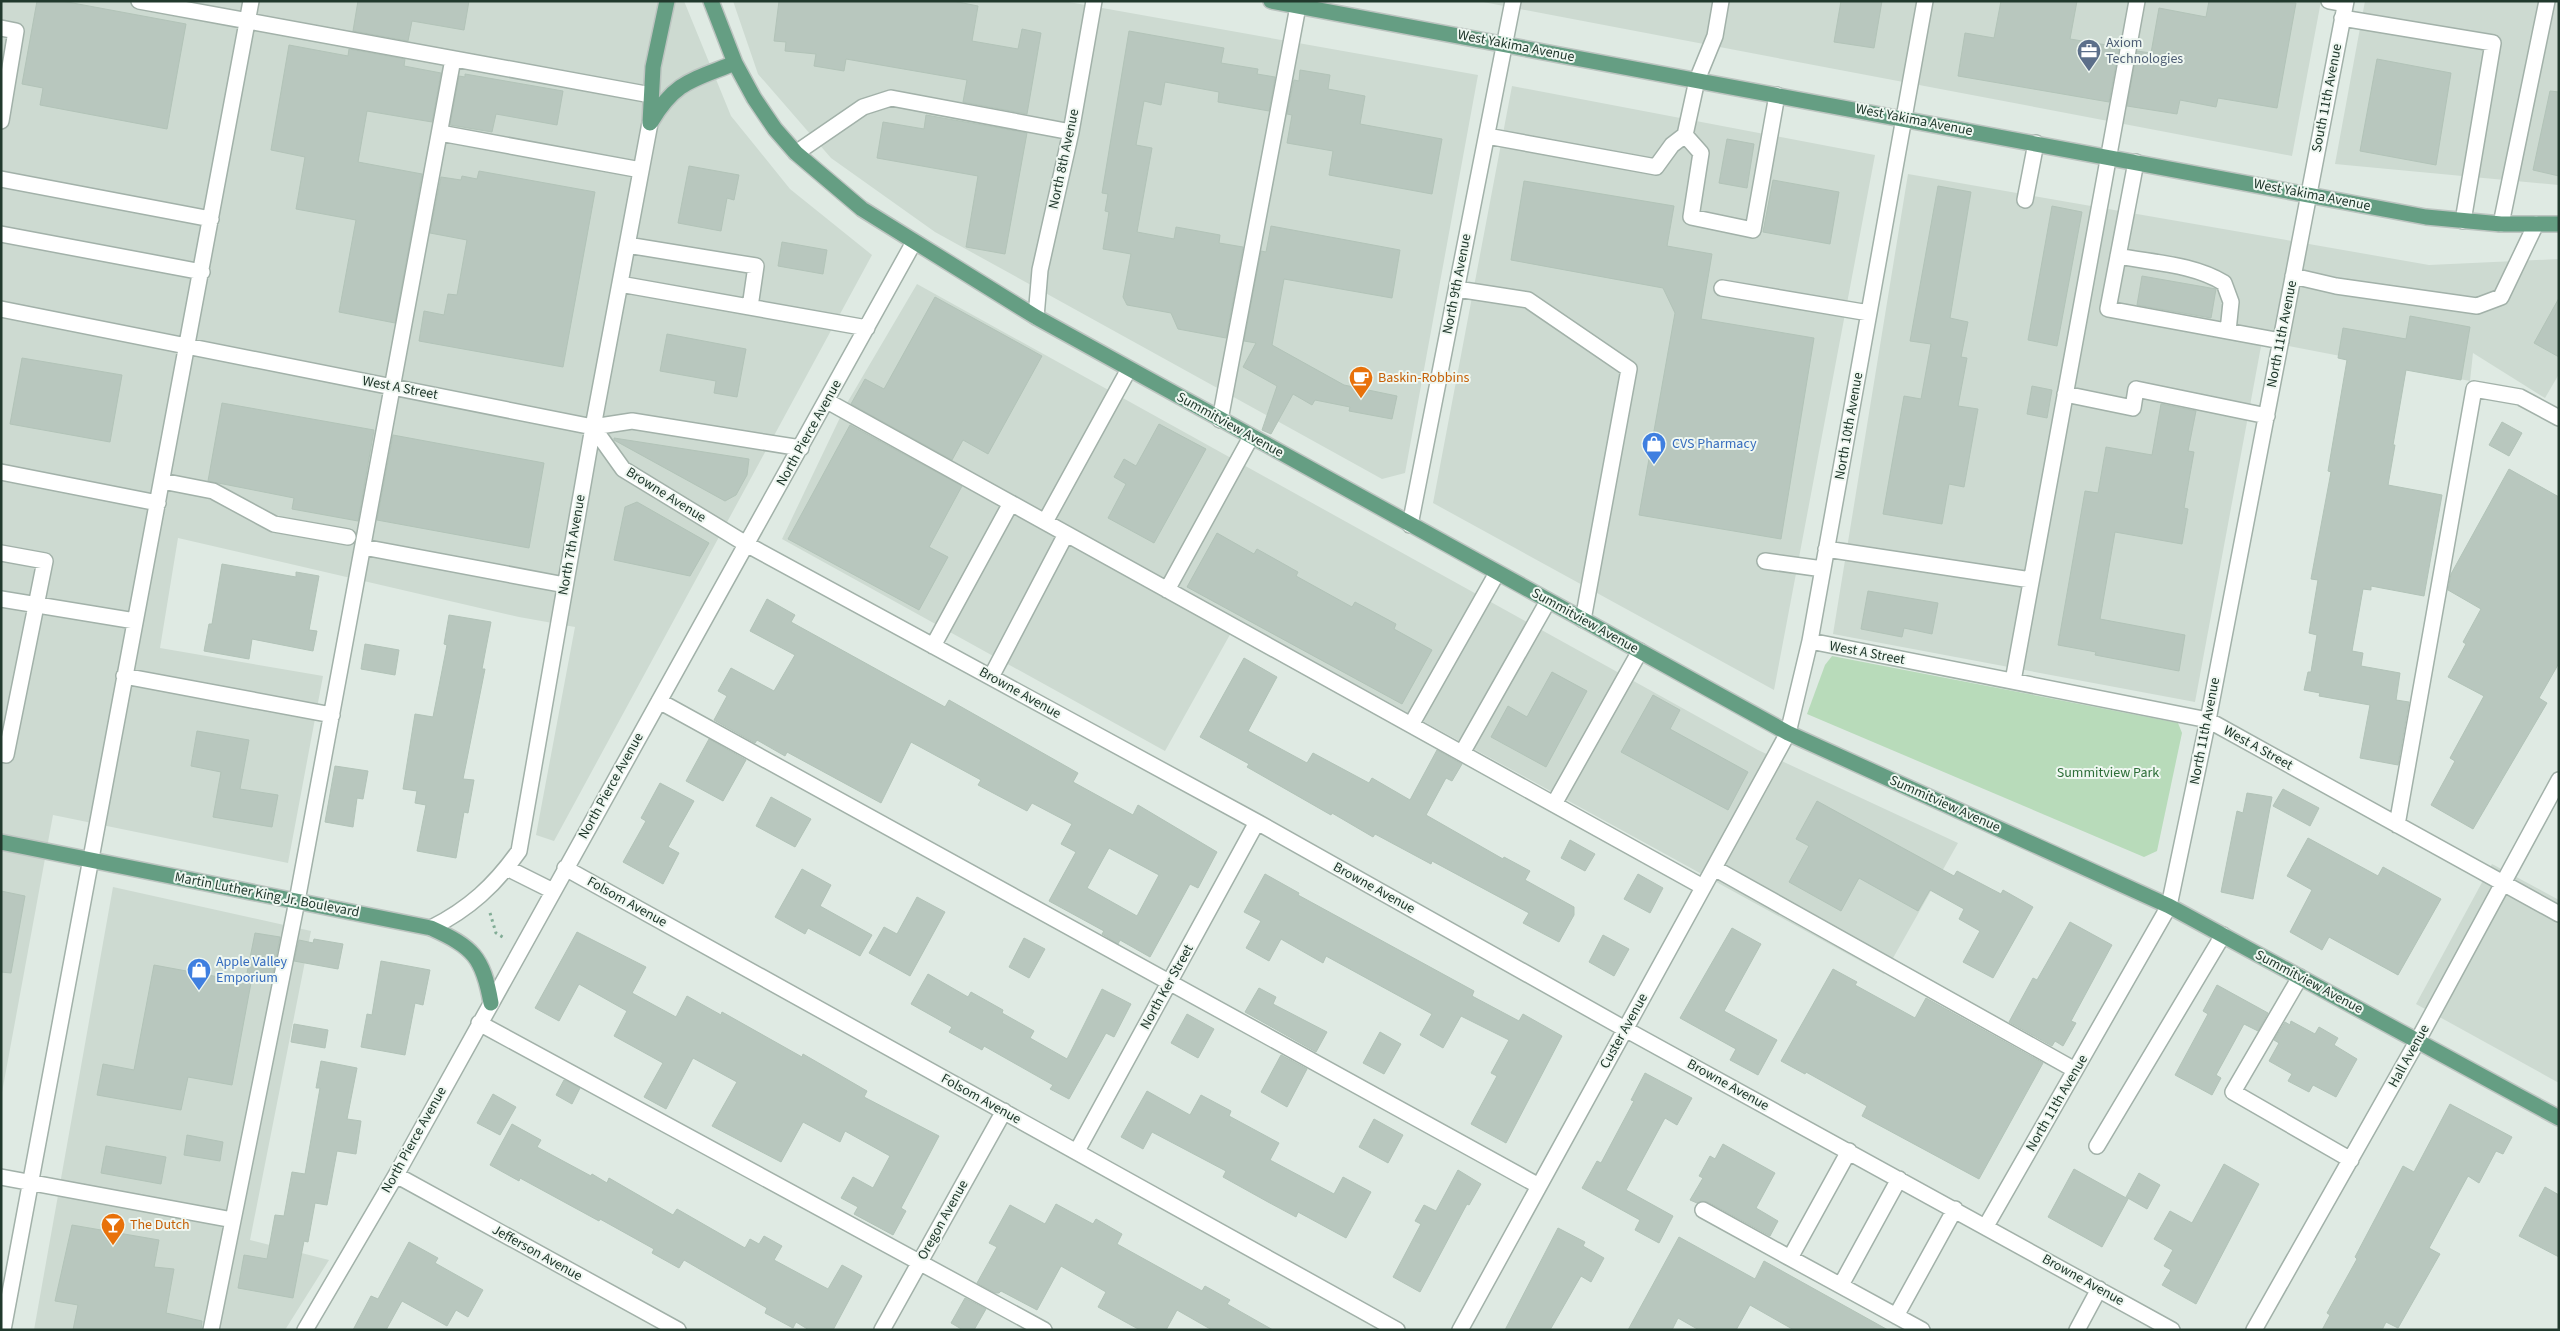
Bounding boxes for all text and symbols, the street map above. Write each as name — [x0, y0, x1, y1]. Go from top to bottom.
street label: West Yakima Avenue — [1456, 25, 1576, 67]
place label: Axiom Technologies — [2106, 33, 2183, 69]
office icon: Axiom Technologies — [2076, 38, 2102, 72]
street label: South 11th Avenue — [2307, 42, 2347, 154]
street label: West Yakima Avenue — [1854, 99, 1974, 141]
street label: North 8th Avenue — [1044, 107, 1084, 211]
street label: West Yakima Avenue — [2252, 174, 2372, 216]
street label: North 9th Avenue — [1437, 232, 1477, 336]
street label: North 11th Avenue — [2262, 279, 2302, 389]
cafe icon: Baskin-Robbins — [1348, 365, 1374, 399]
place label: Baskin-Robbins — [1378, 368, 1470, 388]
street label: West A Street — [361, 371, 440, 405]
street label: North 10th Avenue — [1830, 371, 1868, 481]
street label: North Pierce Avenue — [771, 376, 847, 490]
street label: Summitview Avenue — [1173, 387, 1287, 463]
shop icon: CVS Pharmacy — [1641, 431, 1667, 465]
place label: CVS Pharmacy — [1672, 434, 1757, 454]
street label: Browne Avenue — [622, 462, 710, 528]
street label: North 7th Avenue — [553, 493, 591, 597]
street label: Summitview Avenue — [1528, 583, 1642, 659]
street label: West A Street — [1828, 636, 1907, 670]
street label: Browne Avenue — [975, 662, 1065, 724]
street label: North 11th Avenue — [2185, 676, 2225, 786]
street label: West A Street — [2220, 721, 2297, 775]
street label: North Pierce Avenue — [573, 729, 649, 843]
park label: Summitview Park — [2057, 763, 2159, 783]
street label: Summitview Avenue — [1886, 771, 2004, 837]
street label: Browne Avenue — [1329, 857, 1419, 919]
street label: Martin Luther King Jr. Boulevard — [173, 867, 361, 923]
street label: Folsom Avenue — [583, 872, 671, 932]
street label: North Ker Street — [1135, 941, 1199, 1033]
street label: Summitview Avenue — [2252, 945, 2366, 1019]
place label: Apple Valley Emporium — [216, 952, 288, 988]
shop icon: Apple Valley Emporium — [186, 957, 212, 991]
street label: Custer Avenue — [1595, 990, 1653, 1072]
street label: Hall Avenue — [2383, 1021, 2435, 1091]
street label: North 11th Avenue — [2021, 1051, 2093, 1155]
street label: Browne Avenue — [1683, 1054, 1773, 1116]
street label: Folsom Avenue — [937, 1069, 1025, 1129]
street label: North Pierce Avenue — [376, 1083, 452, 1197]
street label: Oregon Avenue — [913, 1176, 973, 1264]
bar icon: The Dutch — [100, 1212, 126, 1246]
place label: The Dutch — [130, 1215, 190, 1235]
street label: Jefferson Avenue — [488, 1220, 586, 1286]
street label: Browne Avenue — [2038, 1249, 2128, 1311]

